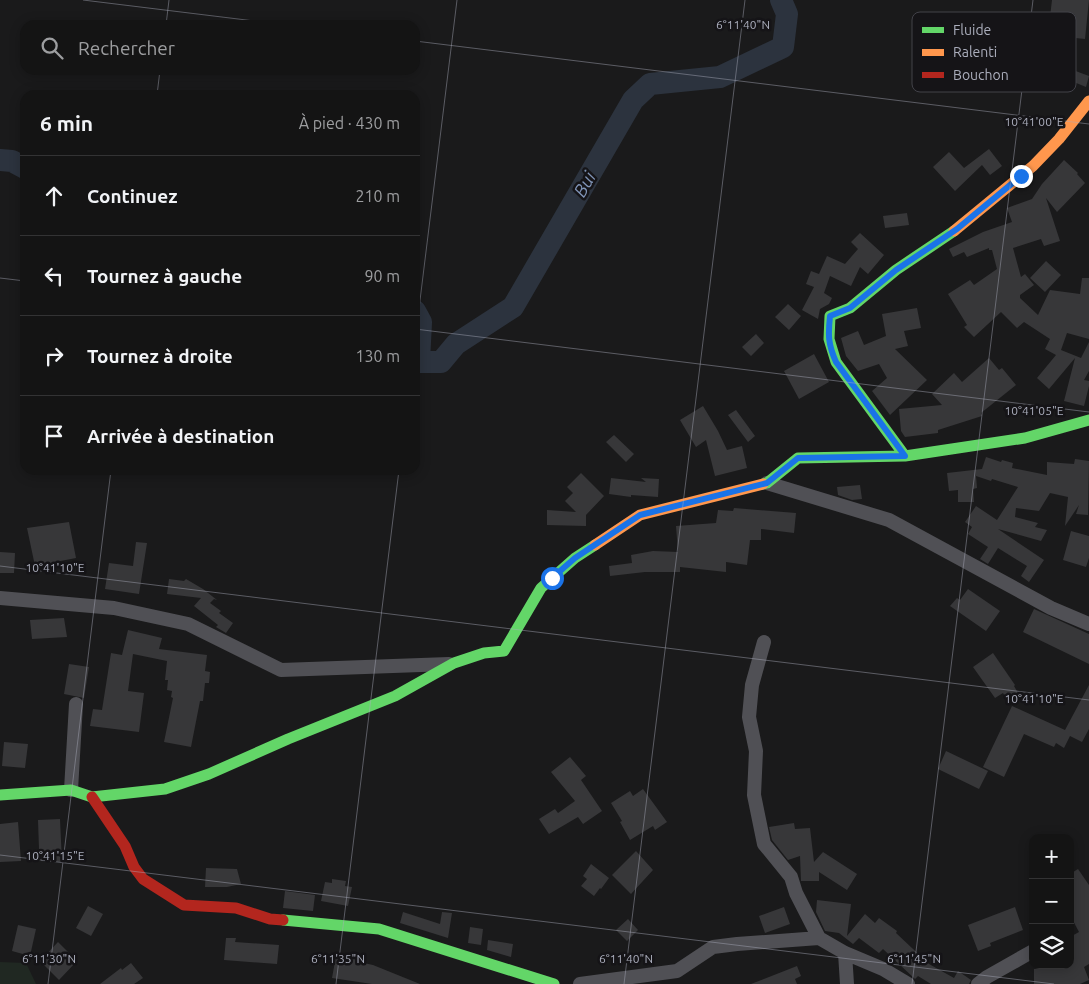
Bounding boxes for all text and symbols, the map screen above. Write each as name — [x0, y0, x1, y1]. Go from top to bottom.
legend — [912, 12, 1076, 92]
text: 6°11'40"N — [716, 18, 770, 31]
search box — [20, 20, 420, 75]
text: Fluide — [953, 22, 991, 38]
icon: search — [38, 34, 66, 62]
text: Rechercher — [78, 37, 175, 59]
text: Ralenti — [953, 44, 997, 60]
text: Bouchon — [953, 67, 1009, 83]
text: 6 min — [40, 111, 93, 135]
text: À pied · 430 m — [299, 114, 400, 132]
text: 10°41'00"E — [1005, 115, 1064, 128]
route end — [1010, 165, 1033, 188]
water label: Bui — [569, 168, 599, 200]
icon: ahead — [40, 182, 68, 210]
text: Continuez — [87, 185, 177, 207]
text: 210 m — [355, 187, 400, 205]
icon: left — [40, 262, 68, 290]
text: Tournez à gauche — [87, 265, 242, 287]
text: 90 m — [364, 267, 400, 285]
icon: right — [40, 342, 68, 370]
text: Tournez à droite — [87, 345, 233, 367]
text: 130 m — [355, 347, 400, 365]
text: 10°41'05"E — [1005, 404, 1064, 417]
icon: arrive — [40, 422, 68, 450]
text: Arrivée à destination — [87, 425, 274, 447]
text: 10°41'10"E — [26, 561, 85, 574]
route start — [541, 567, 564, 590]
text: 10°41'10"E — [1005, 692, 1064, 705]
map controls — [1029, 834, 1074, 969]
button: + — [1029, 834, 1074, 879]
text: 10°41'15"E — [26, 849, 85, 862]
button: − — [1029, 879, 1074, 924]
button: layers — [1029, 924, 1074, 969]
text: 6°11'30"N — [22, 952, 76, 965]
text: 6°11'35"N — [311, 952, 365, 965]
text: 6°11'40"N — [599, 952, 653, 965]
text: 6°11'45"N — [887, 952, 941, 965]

